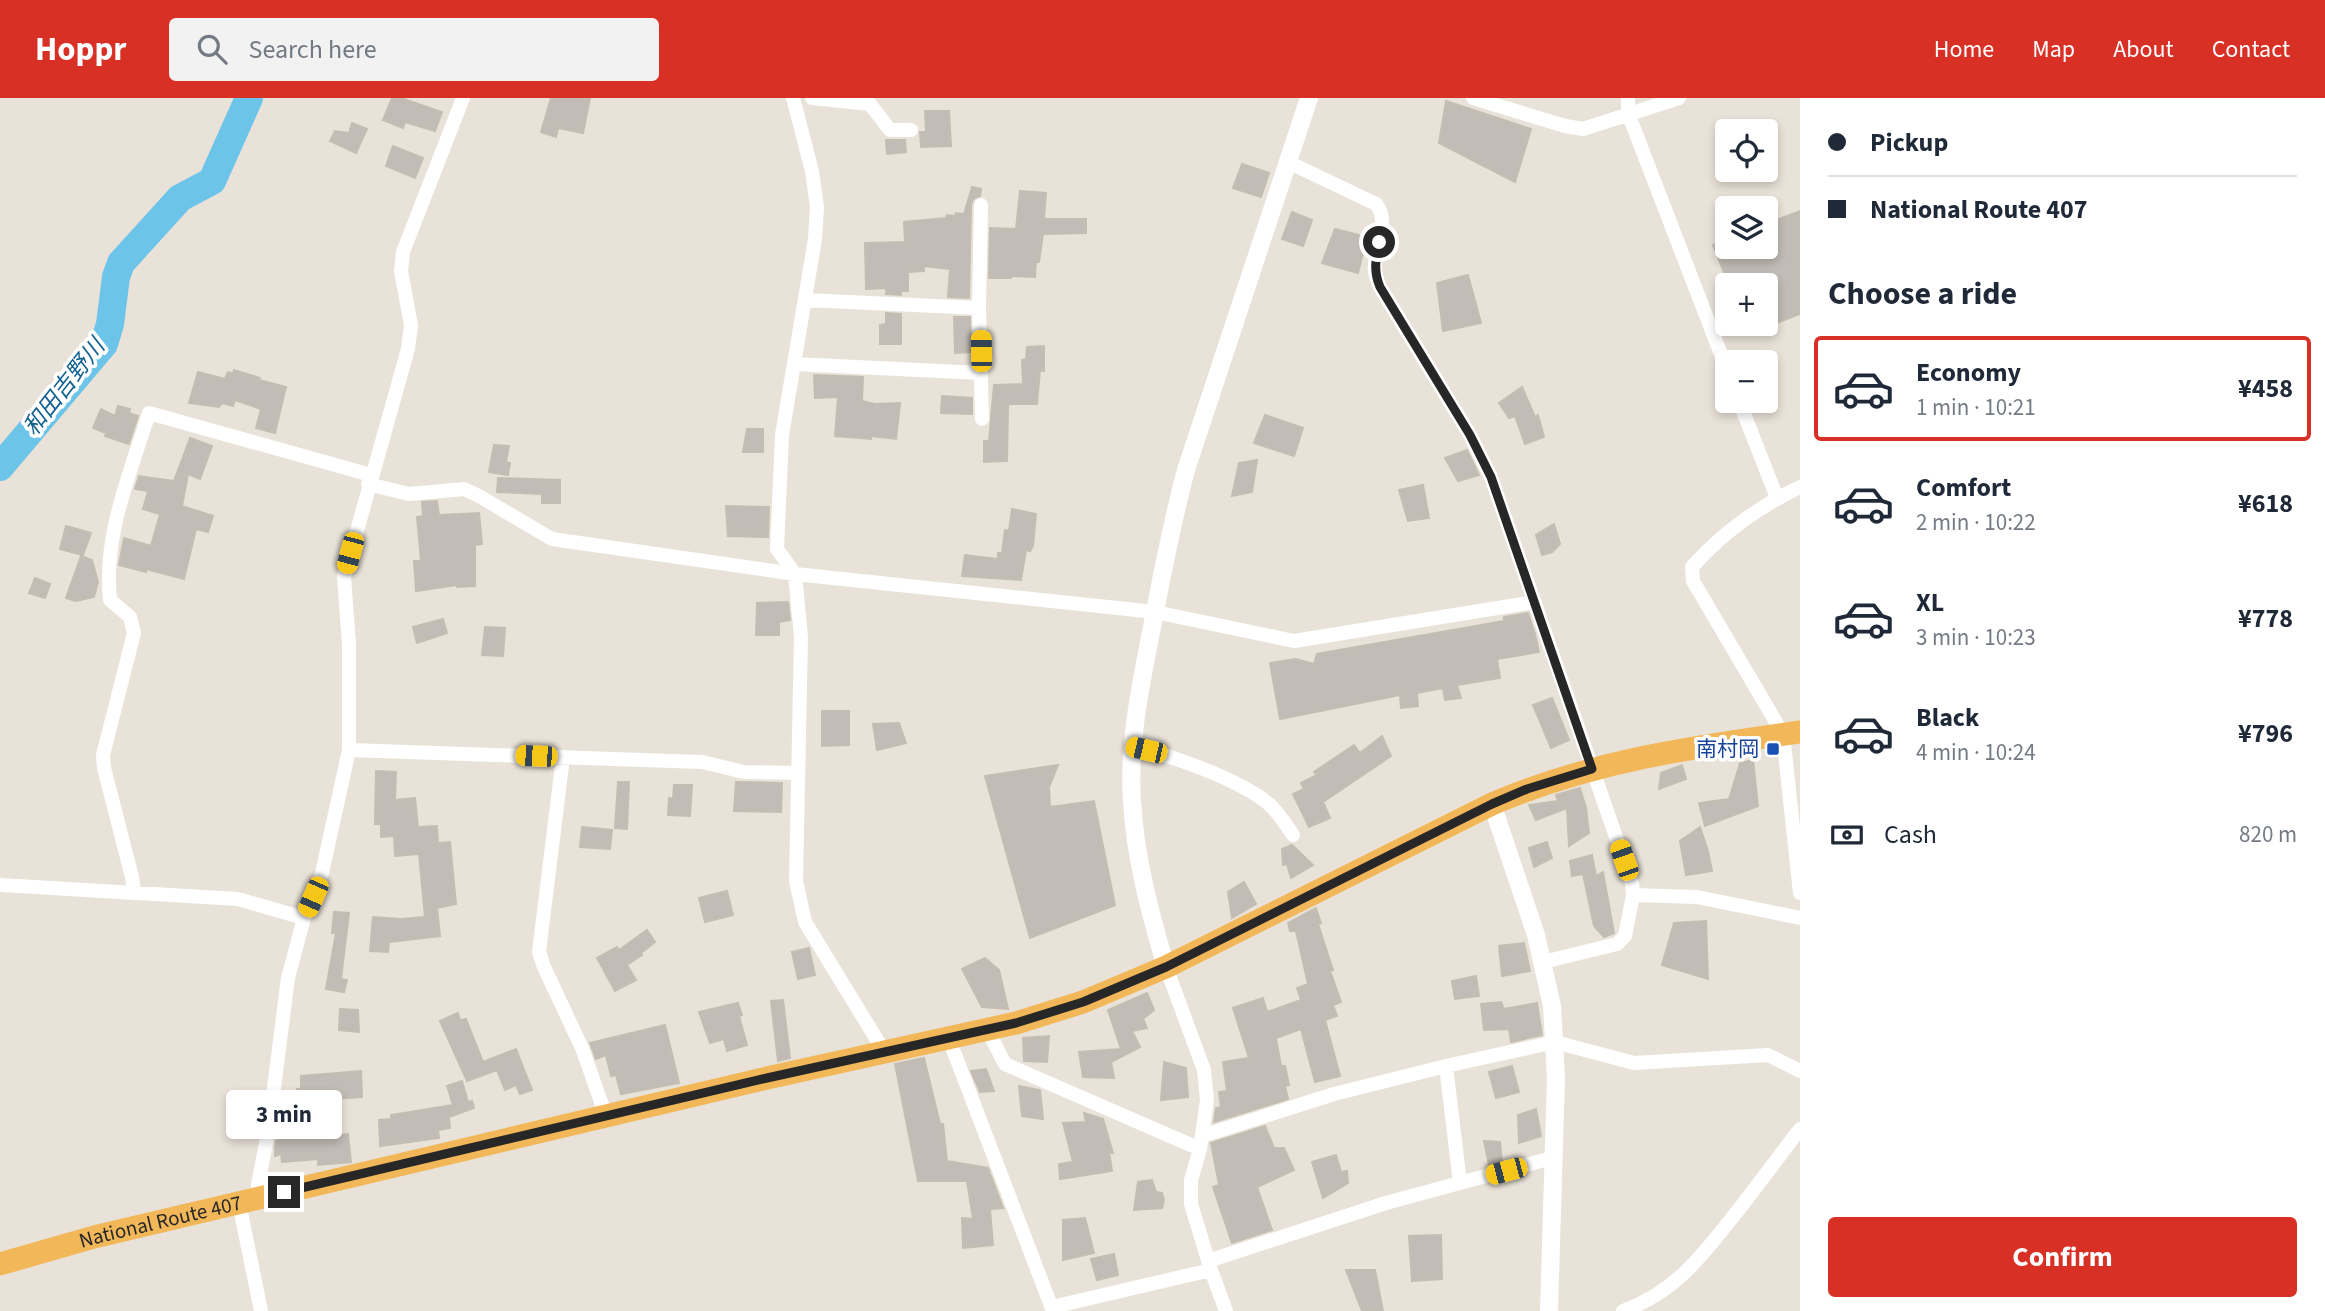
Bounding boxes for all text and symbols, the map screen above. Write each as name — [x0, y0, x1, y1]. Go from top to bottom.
search box — [169, 18, 659, 81]
text: Hoppr — [35, 26, 127, 73]
icon: search — [193, 30, 231, 68]
text: Search here — [249, 31, 377, 68]
text: Home — [1934, 32, 1994, 67]
text: Map — [2032, 32, 2075, 67]
text: About — [2113, 32, 2174, 67]
text: Contact — [2212, 32, 2290, 67]
map controls — [1715, 119, 1778, 413]
button: locate — [1715, 119, 1778, 182]
text: Pickup — [1870, 124, 1948, 161]
text: National Route 407 — [1870, 191, 2088, 228]
button: layers — [1715, 196, 1778, 259]
route start — [1363, 226, 1395, 258]
text: Choose a ride — [1828, 271, 2017, 317]
button: + — [1715, 273, 1778, 336]
water label: 和田吉野川 — [16, 329, 114, 442]
car — [971, 330, 992, 372]
button: − — [1715, 350, 1778, 413]
text: Economy — [1916, 354, 2021, 391]
icon: car — [1832, 357, 1895, 420]
text: ¥458 — [2238, 370, 2293, 407]
text: 1 min · 10:21 — [1916, 391, 2036, 424]
text: Comfort — [1916, 469, 2011, 506]
icon: car — [1832, 472, 1895, 535]
text: ¥618 — [2238, 485, 2293, 522]
text: 2 min · 10:22 — [1916, 506, 2036, 539]
car — [335, 530, 366, 576]
text: XL — [1916, 584, 1944, 621]
icon: car — [1832, 587, 1895, 650]
text: ¥778 — [2238, 600, 2293, 637]
text: 3 min · 10:23 — [1916, 621, 2036, 654]
text: Black — [1916, 699, 1979, 736]
icon: car — [1832, 702, 1895, 765]
text: ¥796 — [2238, 715, 2293, 752]
place label: 南村岡 — [1696, 734, 1759, 764]
car — [1124, 735, 1169, 765]
text: 4 min · 10:24 — [1916, 736, 2036, 769]
marker: 南村岡 — [1765, 741, 1781, 757]
car — [515, 745, 558, 767]
icon: cash — [1828, 816, 1866, 854]
text: Cash — [1884, 816, 1937, 853]
text: 820 m — [2239, 818, 2297, 851]
car — [1608, 837, 1641, 883]
car — [295, 874, 332, 920]
callout: 3 min — [226, 1090, 342, 1140]
text: 3 min — [256, 1098, 312, 1131]
car — [1483, 1155, 1530, 1187]
route end — [268, 1176, 300, 1208]
street label: National Route 407 — [75, 1188, 245, 1256]
button: Confirm — [1828, 1217, 2297, 1297]

